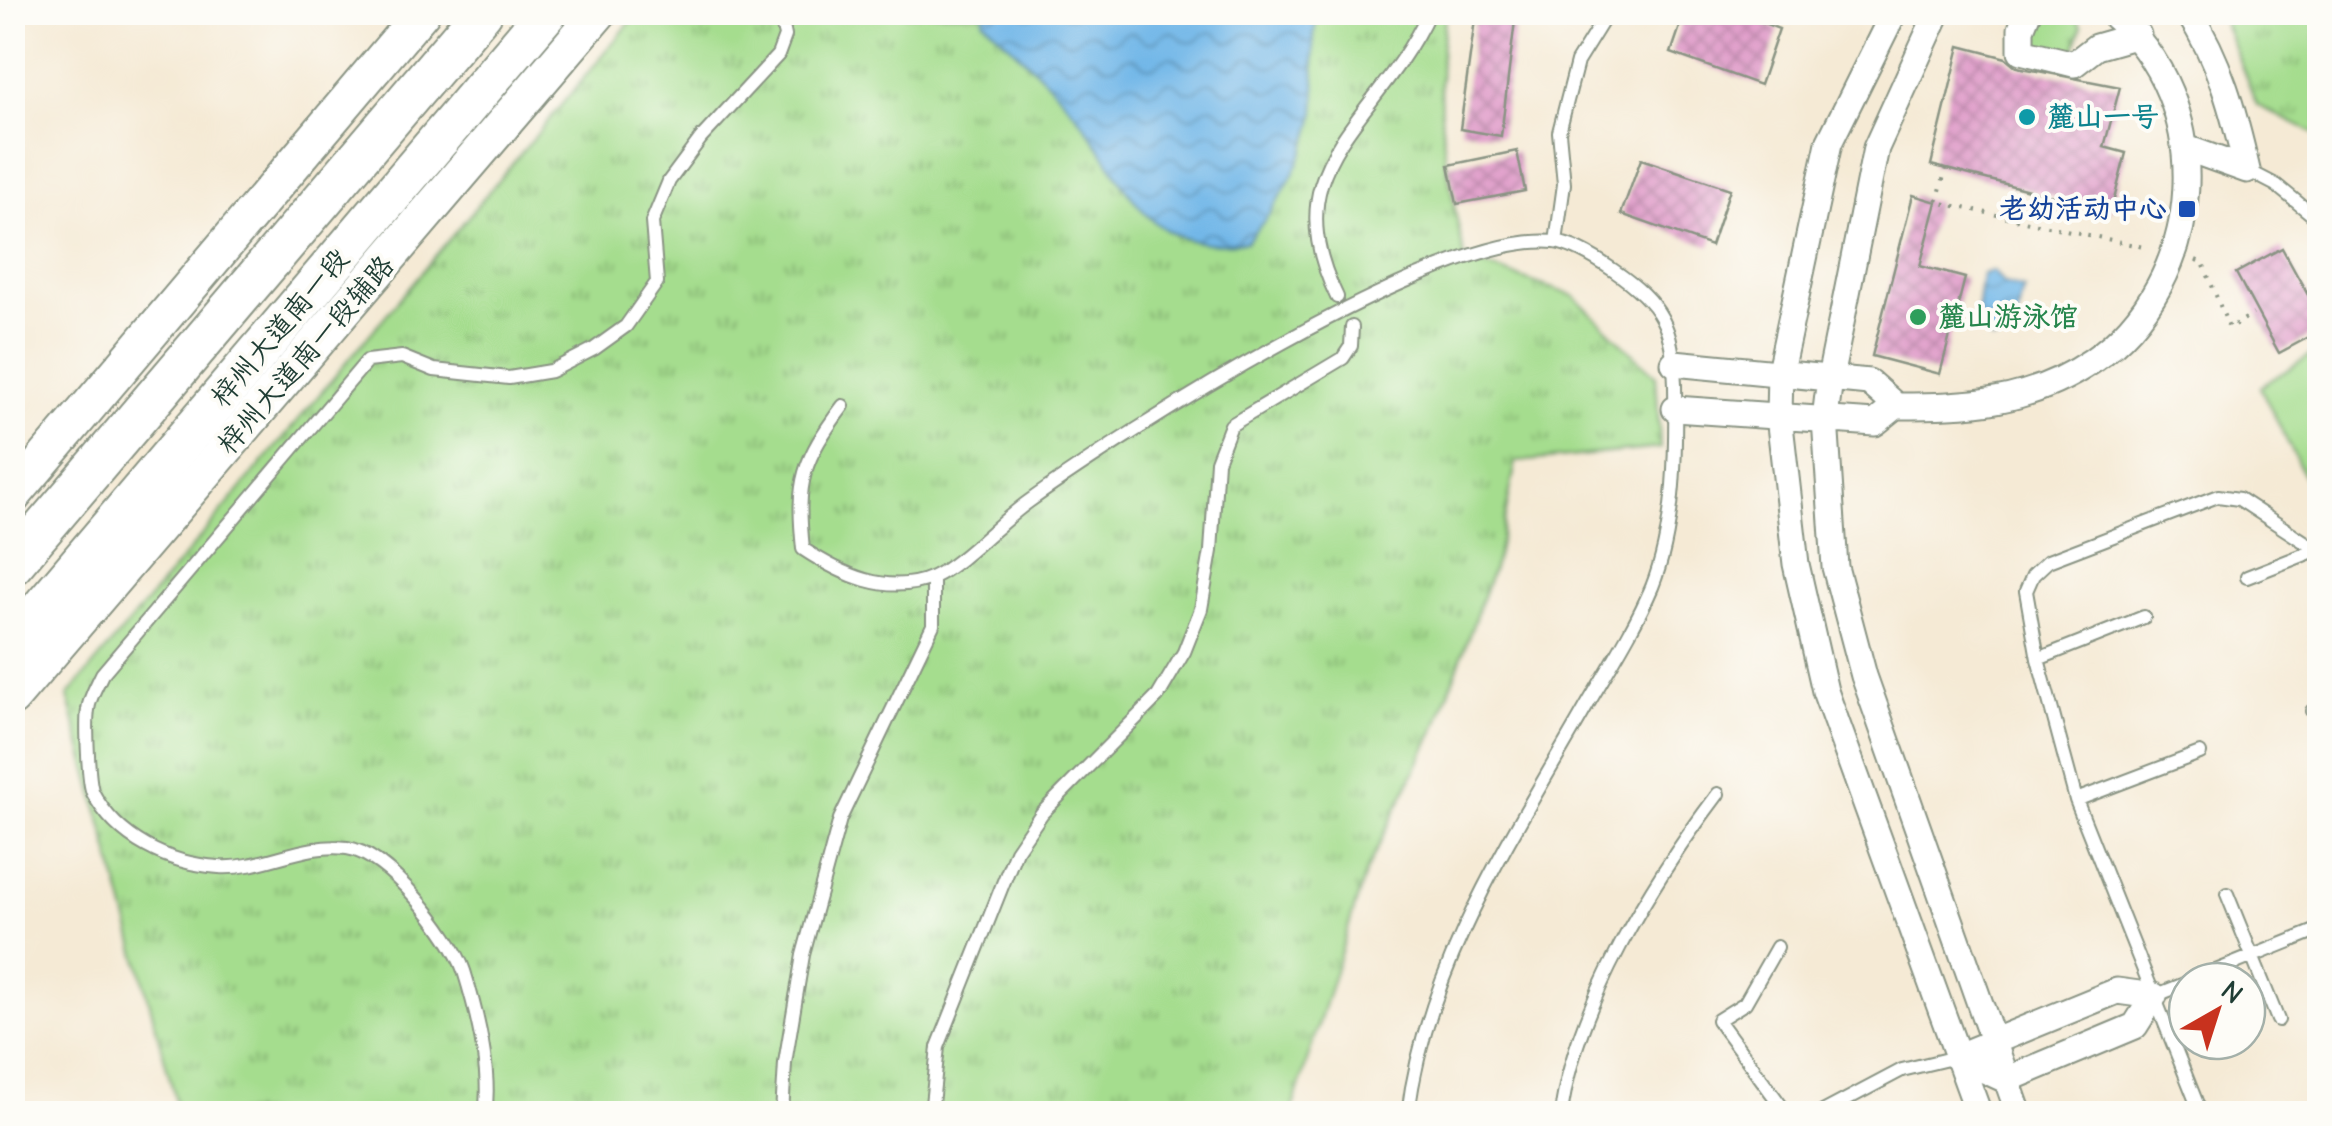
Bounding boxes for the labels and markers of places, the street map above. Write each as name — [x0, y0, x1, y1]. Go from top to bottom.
place label: 麓山一号 — [2047, 101, 2159, 133]
marker: 麓山一号 — [2016, 106, 2038, 128]
place label: 老幼活动中心 — [1999, 193, 2167, 225]
marker: 老幼活动中心 — [2176, 198, 2198, 220]
place label: 麓山游泳馆 — [1938, 301, 2078, 333]
marker: 麓山游泳馆 — [1907, 306, 1929, 328]

